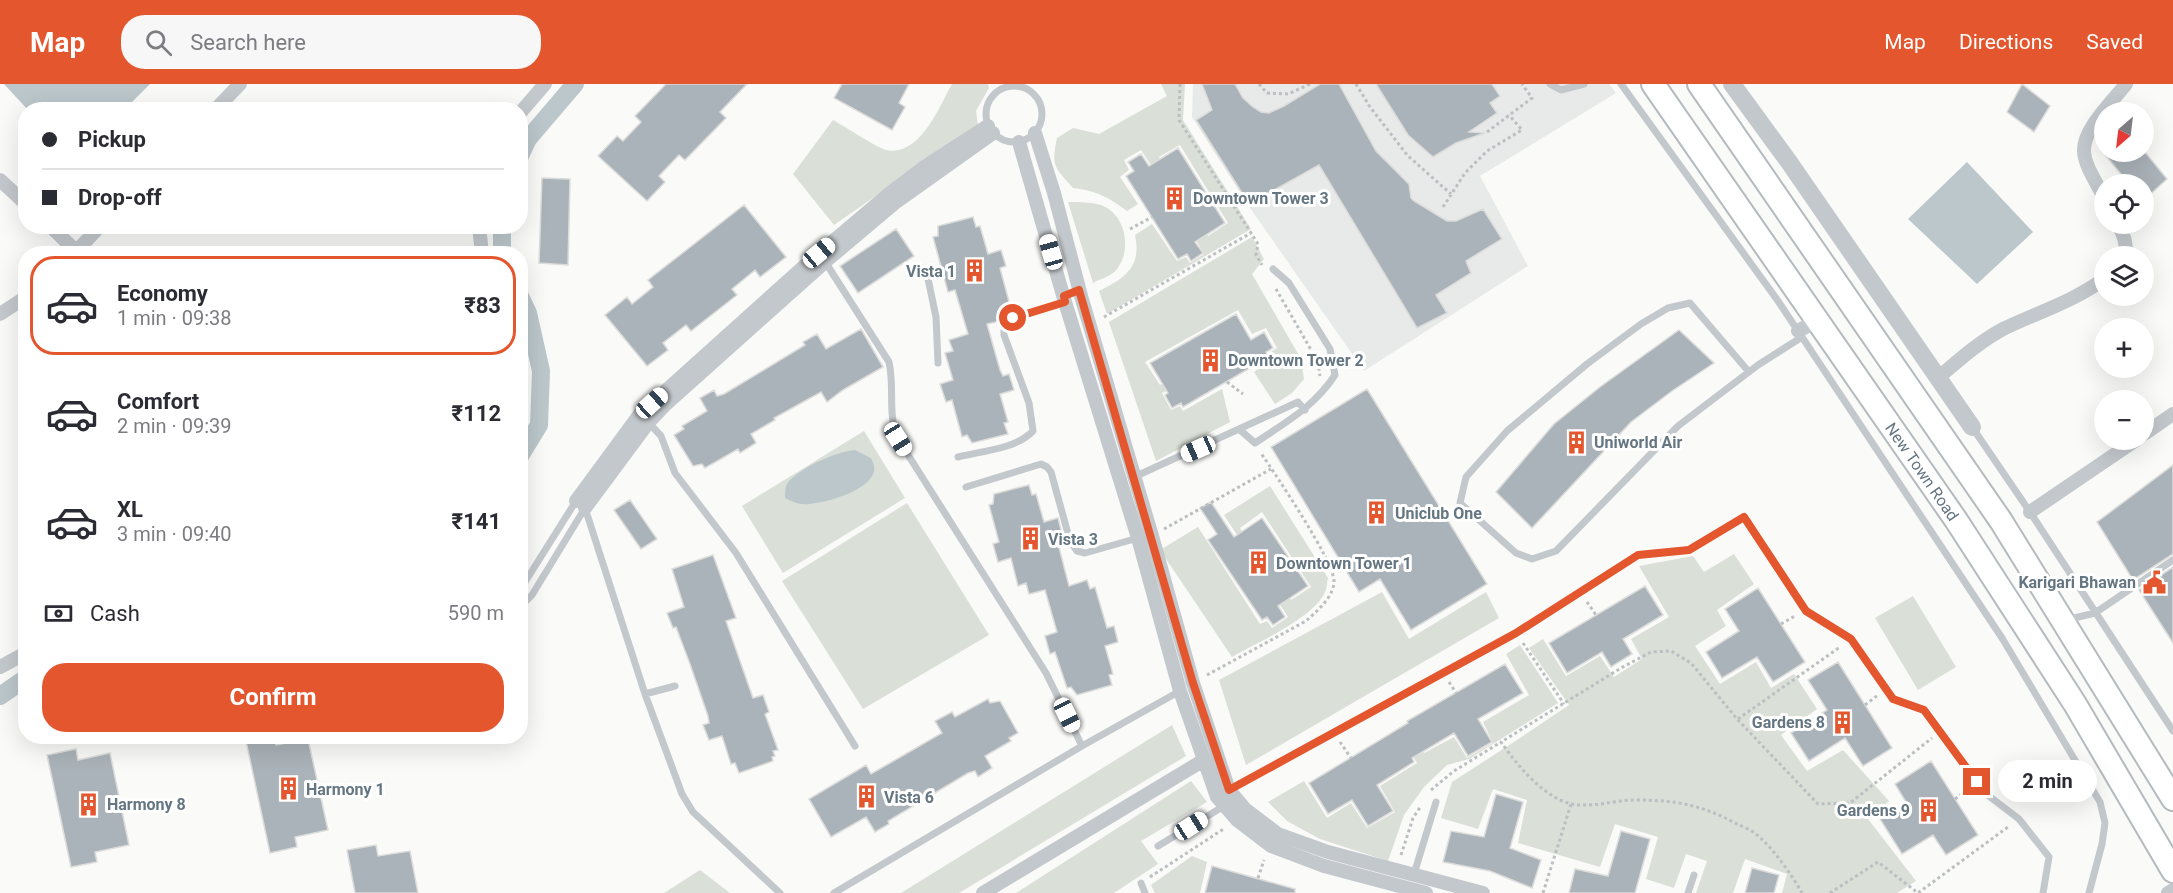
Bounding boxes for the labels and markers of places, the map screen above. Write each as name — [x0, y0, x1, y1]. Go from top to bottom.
building icon: Downtown Tower 3 — [1162, 185, 1188, 211]
place label: Downtown Tower 3 — [1193, 189, 1329, 208]
building icon: Vista 1 — [961, 258, 987, 284]
place label: Vista 1 — [906, 262, 956, 281]
building icon: Downtown Tower 2 — [1197, 347, 1223, 373]
place label: Downtown Tower 2 — [1228, 351, 1364, 370]
building icon: Uniworld Air — [1563, 429, 1589, 455]
place label: Uniworld Air — [1594, 433, 1683, 452]
building icon: Uniclub One — [1364, 500, 1390, 526]
place label: Uniclub One — [1395, 504, 1482, 523]
building icon: Vista 3 — [1017, 526, 1043, 552]
place label: Vista 3 — [1048, 530, 1098, 549]
building icon: Downtown Tower 1 — [1245, 550, 1271, 576]
place label: Downtown Tower 1 — [1276, 554, 1412, 573]
public building icon: Karigari Bhawan — [2141, 569, 2167, 595]
place label: Karigari Bhawan — [2018, 573, 2136, 592]
building icon: Gardens 8 — [1830, 709, 1856, 735]
place label: Gardens 8 — [1752, 713, 1825, 732]
building icon: Harmony 1 — [275, 776, 301, 802]
place label: Harmony 1 — [306, 780, 385, 799]
building icon: Vista 6 — [853, 784, 879, 810]
place label: Vista 6 — [884, 788, 934, 807]
building icon: Harmony 8 — [76, 791, 102, 817]
place label: Harmony 8 — [107, 795, 186, 814]
building icon: Gardens 9 — [1915, 797, 1941, 823]
place label: Gardens 9 — [1837, 801, 1910, 820]

